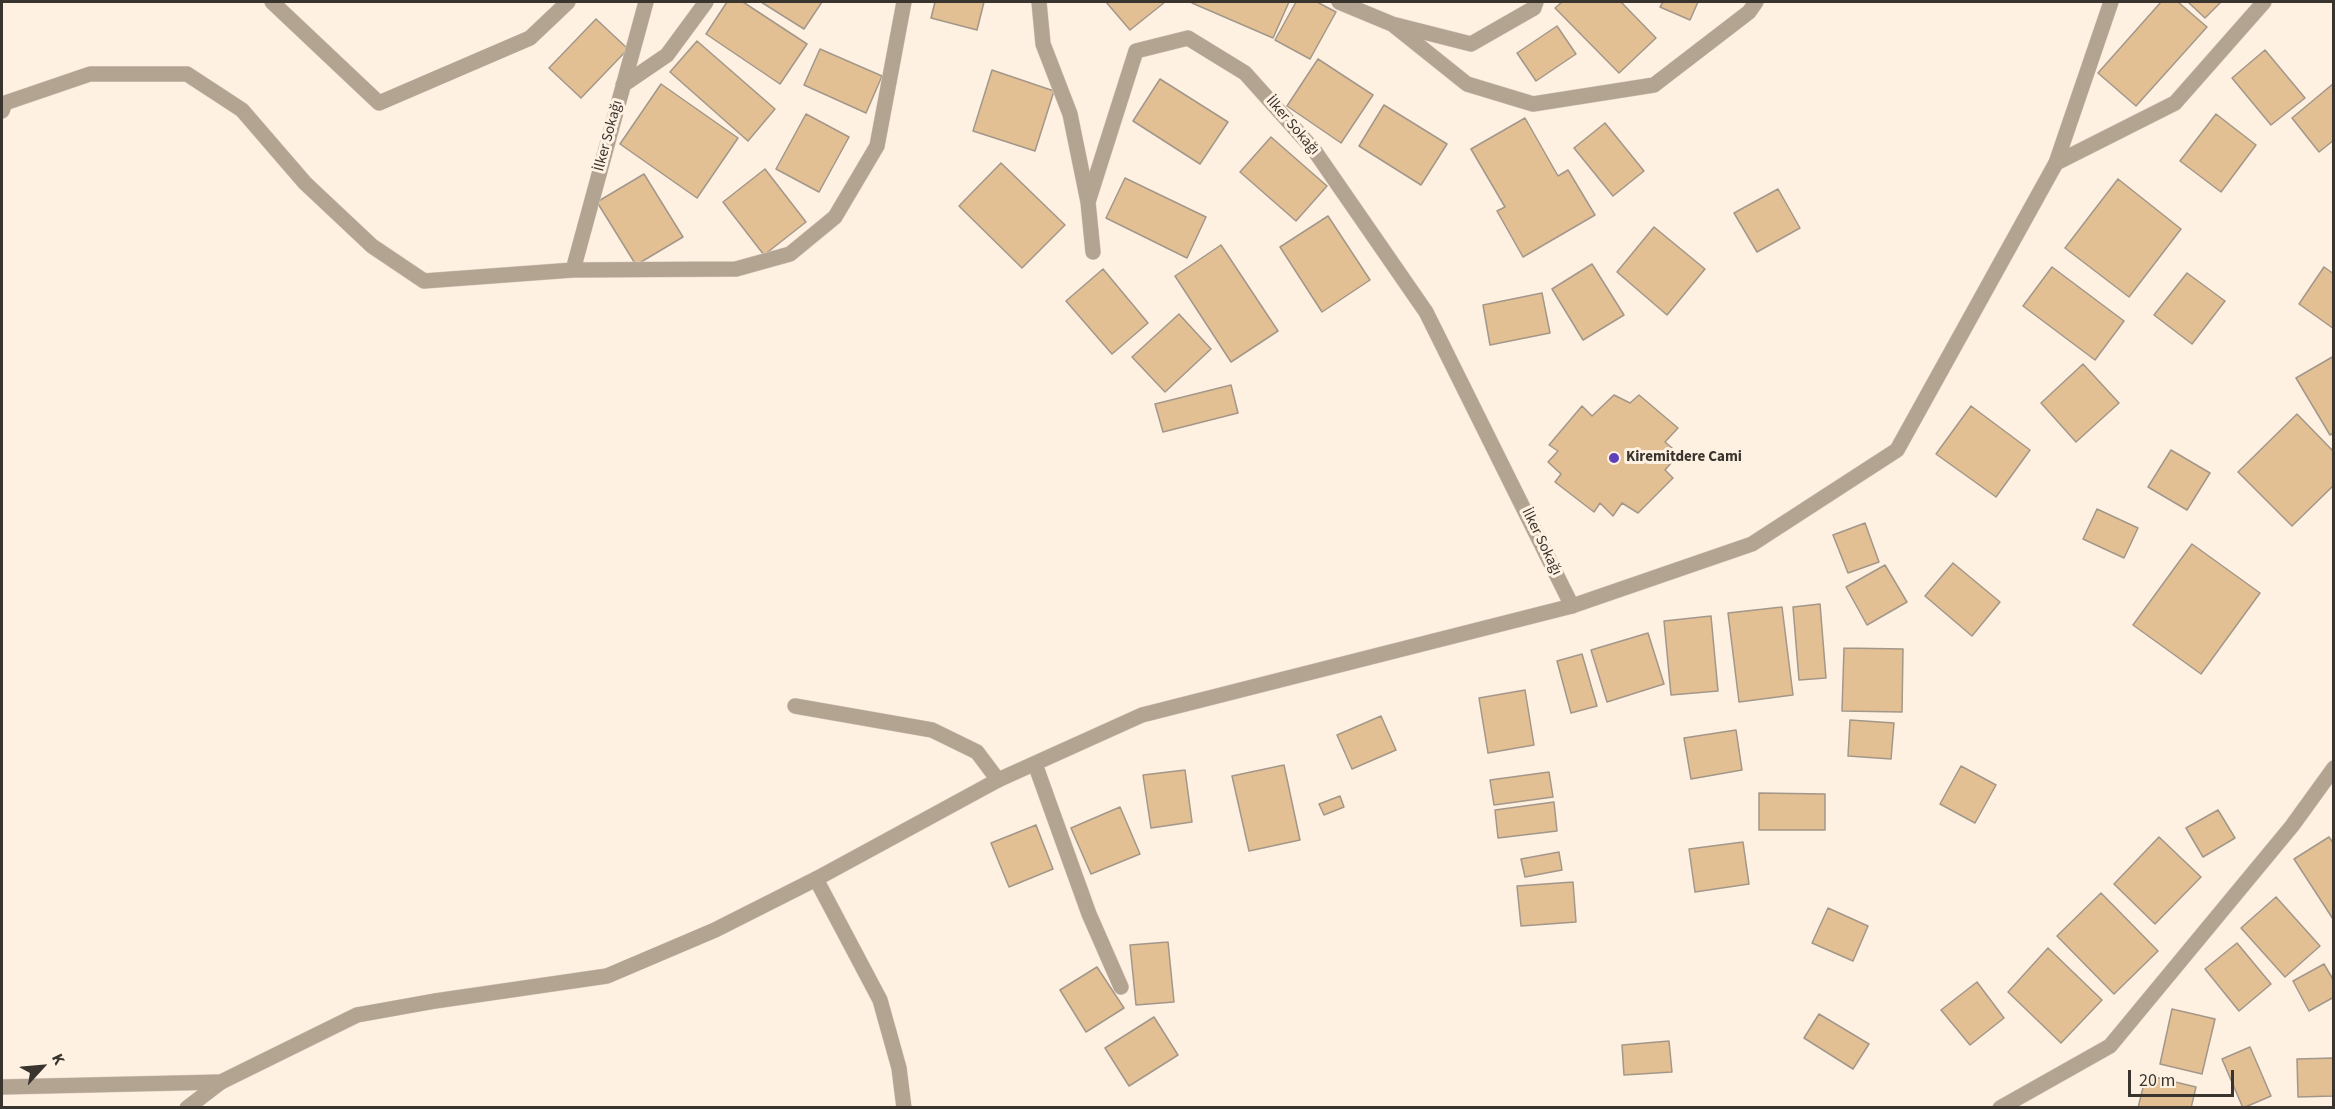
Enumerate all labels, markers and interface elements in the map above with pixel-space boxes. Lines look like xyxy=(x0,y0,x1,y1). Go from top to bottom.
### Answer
street label: İlker Sokağı xyxy=(1261,93,1323,159)
street label: İlker Sokağı xyxy=(591,99,627,173)
place label: Kiremitdere Cami xyxy=(1626,449,1742,467)
marker: Kiremitdere Cami xyxy=(1607,451,1621,465)
street label: İlker Sokağı xyxy=(1517,505,1565,579)
north arrow xyxy=(12,1037,72,1097)
text: K xyxy=(46,1050,70,1068)
scale bar xyxy=(2131,1058,2238,1096)
text: 20 m xyxy=(2139,1068,2175,1093)

